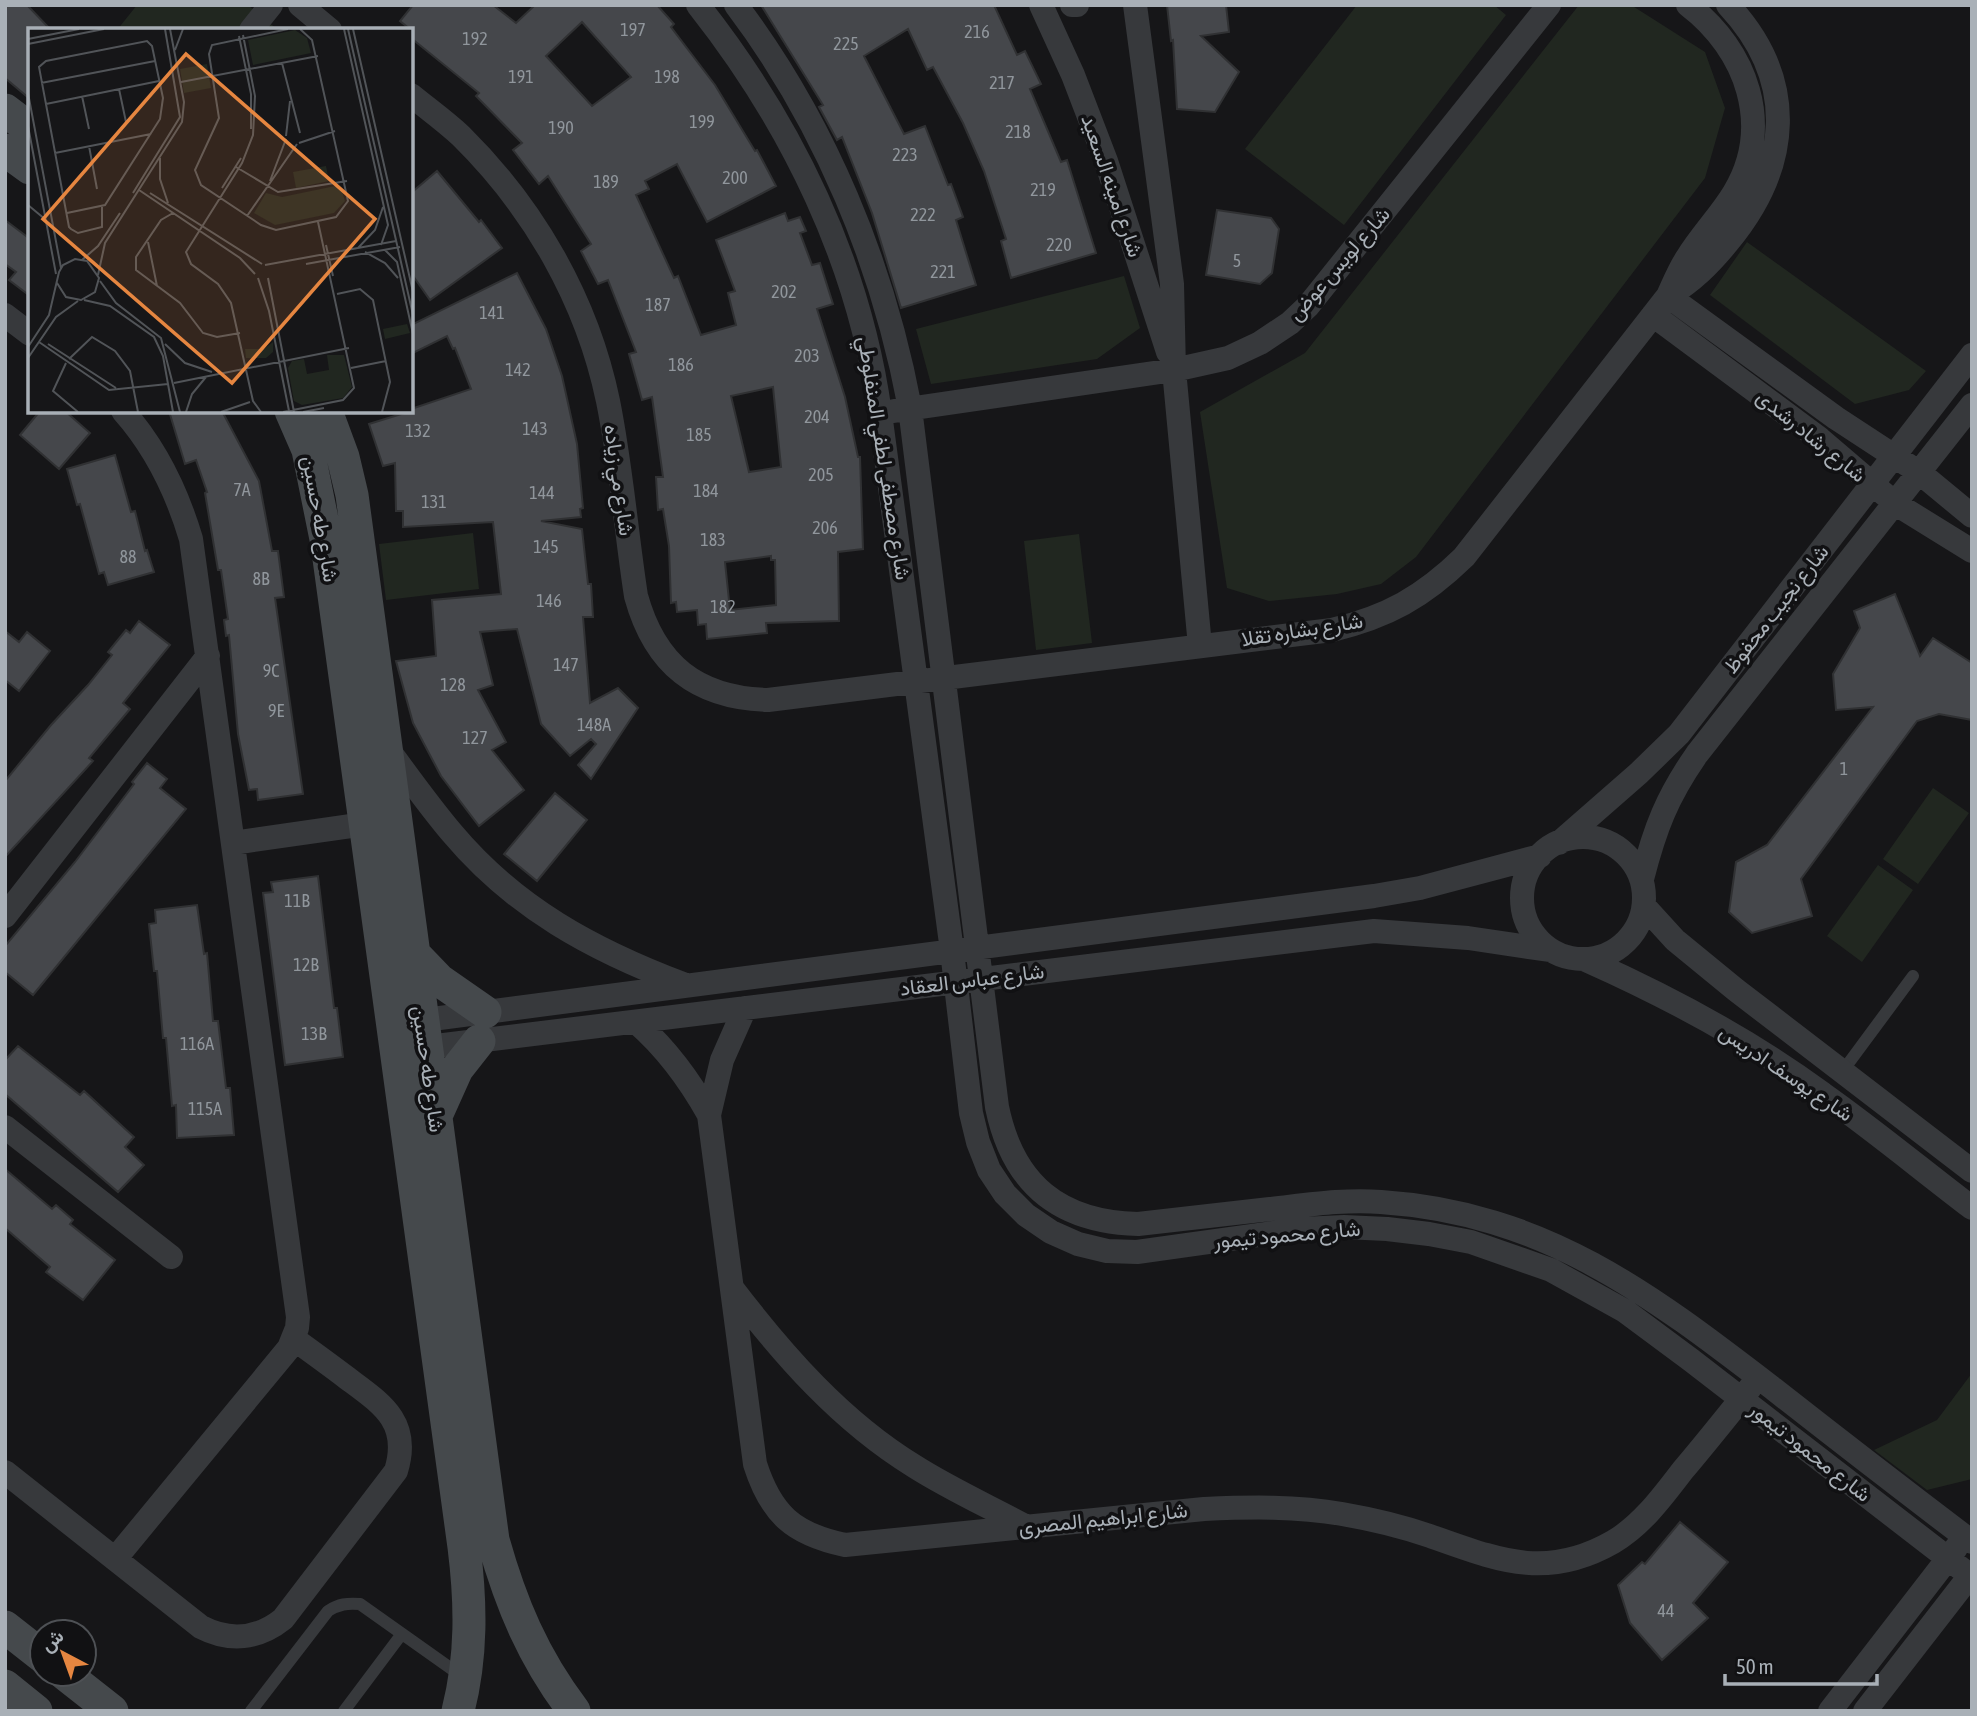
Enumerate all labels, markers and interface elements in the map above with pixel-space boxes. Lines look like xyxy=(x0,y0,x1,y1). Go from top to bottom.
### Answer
house number: 197 xyxy=(620,19,646,40)
house number: 216 xyxy=(964,21,990,42)
inset map xyxy=(28,28,413,413)
house number: 192 xyxy=(462,28,488,49)
house number: 225 xyxy=(833,33,859,54)
house number: 191 xyxy=(508,66,534,87)
house number: 198 xyxy=(654,66,680,87)
house number: 217 xyxy=(989,72,1015,93)
house number: 199 xyxy=(689,111,715,132)
street label: شارع امينه السعيد xyxy=(1074,111,1149,261)
house number: 190 xyxy=(548,117,574,138)
house number: 218 xyxy=(1005,121,1031,142)
house number: 223 xyxy=(892,144,918,165)
house number: 200 xyxy=(722,167,748,188)
house number: 189 xyxy=(593,171,619,192)
house number: 219 xyxy=(1030,179,1056,200)
street label: شارع لويس عوض xyxy=(1282,202,1396,327)
house number: 222 xyxy=(910,204,936,225)
house number: 220 xyxy=(1046,234,1072,255)
house number: 5 xyxy=(1233,250,1241,271)
house number: 221 xyxy=(930,261,956,282)
house number: 202 xyxy=(771,281,797,302)
house number: 187 xyxy=(645,294,671,315)
house number: 141 xyxy=(479,302,505,323)
street label: شارع مصطفى لطفي المنفلوطي xyxy=(848,334,916,582)
house number: 203 xyxy=(794,345,820,366)
house number: 186 xyxy=(668,354,694,375)
house number: 142 xyxy=(505,359,531,380)
street label: شارع رشاد رشدى xyxy=(1750,384,1871,489)
house number: 204 xyxy=(804,406,830,427)
house number: 143 xyxy=(522,418,548,439)
house number: 132 xyxy=(405,420,431,441)
street label: شارع مي زياده xyxy=(594,423,640,538)
house number: 185 xyxy=(686,424,712,445)
street label: شارع طه حسين xyxy=(295,454,344,584)
house number: 205 xyxy=(808,464,834,485)
house number: 7A xyxy=(233,479,251,500)
house number: 184 xyxy=(693,480,719,501)
house number: 144 xyxy=(529,482,555,503)
house number: 131 xyxy=(421,491,447,512)
house number: 206 xyxy=(812,517,838,538)
house number: 183 xyxy=(700,529,726,550)
house number: 145 xyxy=(533,536,559,557)
street label: شارع نجيب محفوظ xyxy=(1718,539,1835,679)
house number: 88 xyxy=(120,546,136,567)
house number: 8B xyxy=(253,568,270,589)
house number: 146 xyxy=(536,590,562,611)
house number: 182 xyxy=(710,596,736,617)
street label: شارع بشاره تقلا xyxy=(1239,608,1365,653)
house number: 147 xyxy=(553,654,579,675)
house number: 9C xyxy=(263,660,279,681)
house number: 128 xyxy=(440,674,466,695)
house number: 9E xyxy=(268,700,284,721)
house number: 148A xyxy=(577,714,611,735)
house number: 127 xyxy=(462,727,488,748)
house number: 1 xyxy=(1840,758,1848,779)
house number: 11B xyxy=(284,890,310,911)
house number: 12B xyxy=(293,954,319,975)
street label: شارع عباس العقاد xyxy=(898,958,1046,1003)
street label: شارع طه حسين xyxy=(405,1004,450,1134)
street label: شارع يوسف ادريس xyxy=(1714,1019,1858,1128)
house number: 13B xyxy=(301,1023,327,1044)
house number: 116A xyxy=(180,1033,214,1054)
house number: 115A xyxy=(188,1098,222,1119)
street label: شارع محمود تيمور xyxy=(1211,1216,1362,1255)
street label: شارع محمود تيمور xyxy=(1742,1396,1876,1508)
street label: شارع ابراهيم المصرى xyxy=(1017,1497,1189,1542)
house number: 44 xyxy=(1658,1600,1674,1621)
north arrow xyxy=(28,1618,98,1688)
text: ش xyxy=(36,1624,68,1657)
scale bar xyxy=(1725,1642,1877,1686)
text: 50 m xyxy=(1736,1654,1774,1678)

